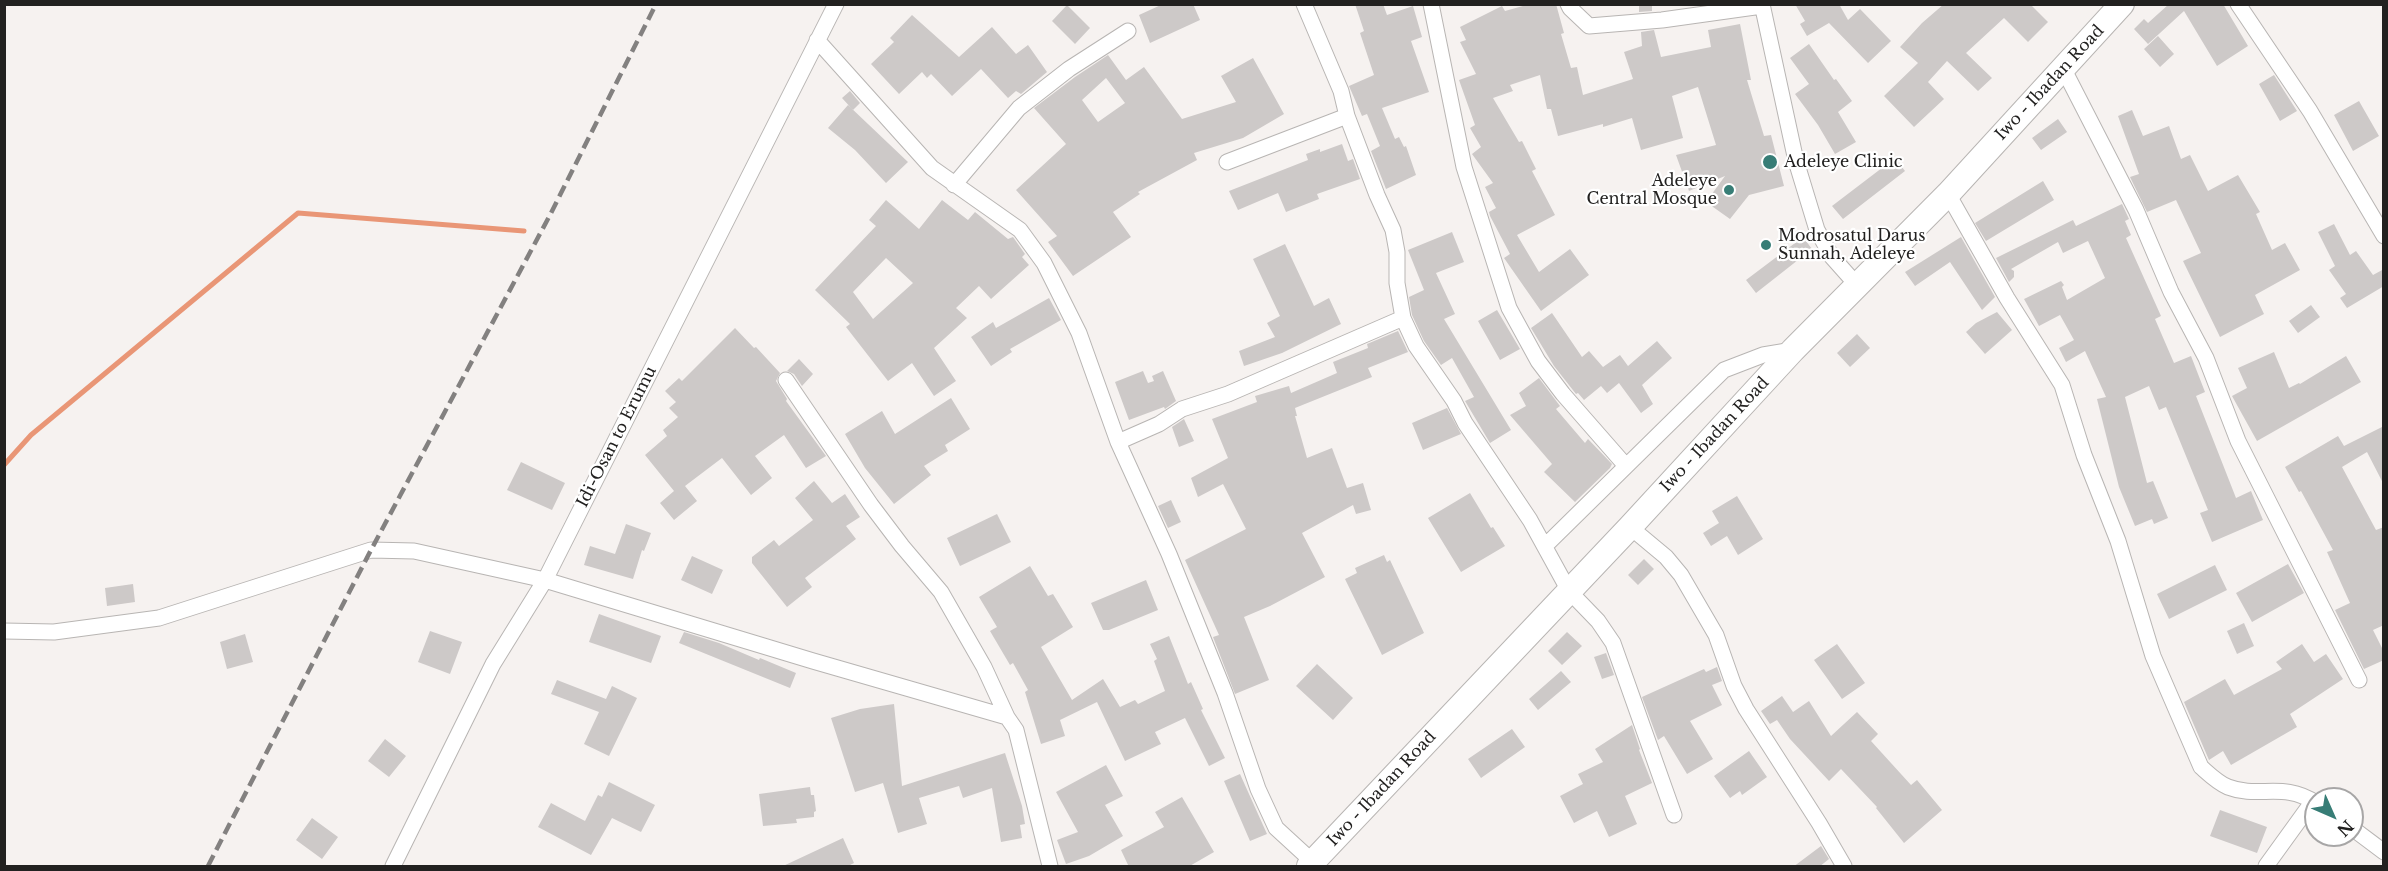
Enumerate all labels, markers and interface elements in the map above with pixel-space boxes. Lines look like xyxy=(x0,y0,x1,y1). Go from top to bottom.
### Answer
street label: Iwo - Ibadan Road xyxy=(1992,21,2108,145)
place label: Adeleye Clinic xyxy=(1784,152,1902,172)
marker: Adeleye Clinic xyxy=(1761,153,1779,171)
place label: Adeleye Central Mosque xyxy=(1587,171,1717,209)
marker: Adeleye Central Mosque xyxy=(1722,183,1736,197)
place label: Modrosatul Darus Sunnah, Adeleye xyxy=(1778,226,1925,264)
marker: Modrosatul Darus Sunnah, Adeleye xyxy=(1759,238,1773,252)
street label: Idi-Osan to Erumu xyxy=(573,363,661,511)
street label: Iwo - Ibadan Road xyxy=(1657,373,1773,497)
street label: Iwo - Ibadan Road xyxy=(1324,727,1440,851)
north arrow xyxy=(2304,787,2364,847)
text: N xyxy=(2333,816,2358,841)

